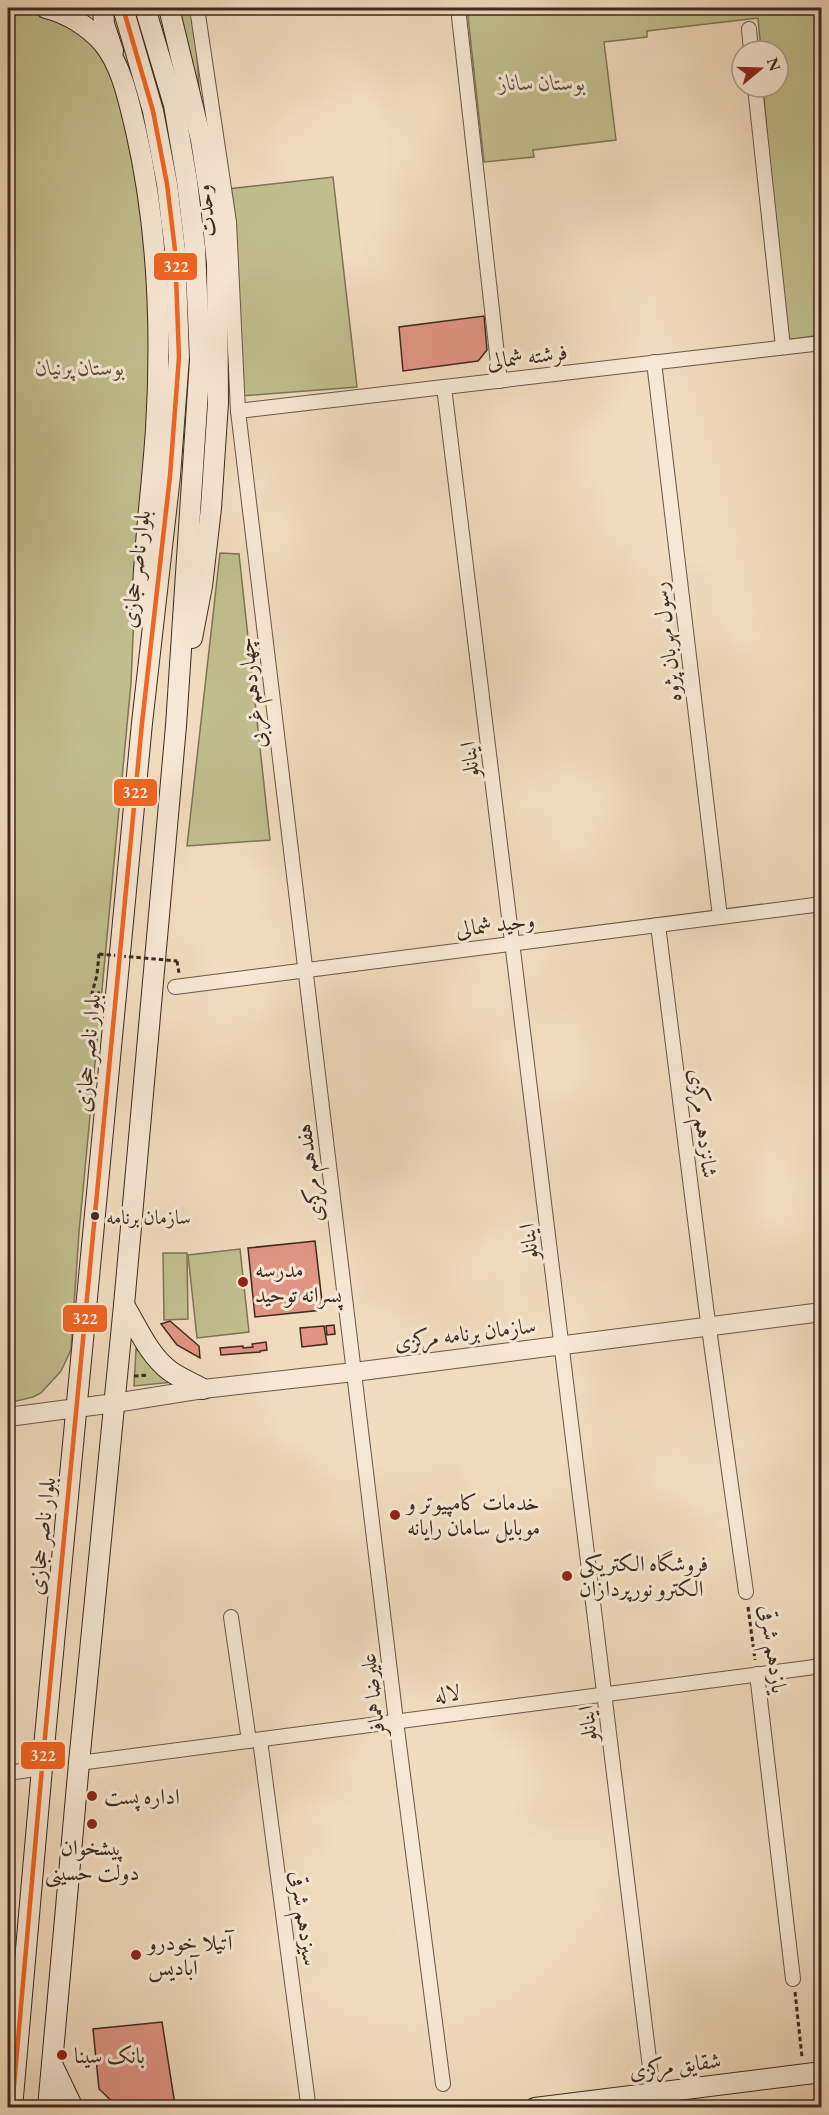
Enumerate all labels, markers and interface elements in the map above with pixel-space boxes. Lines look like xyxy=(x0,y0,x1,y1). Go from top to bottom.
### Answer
north arrow xyxy=(730,39,790,99)
text: N xyxy=(762,55,786,74)
park label: بوستان ساناز xyxy=(496,68,586,97)
street label: وحدت xyxy=(188,183,223,239)
line badge: 322 xyxy=(153,252,198,281)
text: 322 xyxy=(163,256,189,277)
street label: فرشته شمالی xyxy=(485,337,569,376)
park label: بوستان پرنیان xyxy=(35,353,125,382)
street label: بلوار ناصر حجازی xyxy=(114,509,157,630)
street label: رسول مهربان پژوه xyxy=(645,580,688,704)
street label: چهاردهم غربی xyxy=(230,635,279,750)
street label: اینانلو xyxy=(453,740,486,782)
line badge: 322 xyxy=(113,778,158,807)
text: 322 xyxy=(122,782,148,803)
street label: وحید شمالی xyxy=(454,905,536,944)
street label: بلوار ناصر حجازی xyxy=(68,993,107,1113)
street label: شانزدهم مرکزی xyxy=(676,1067,725,1180)
street label: هفدهم مرکزی xyxy=(289,1121,336,1224)
place label: سازمان برنامه xyxy=(106,1204,191,1230)
marker: سازمان برنامه xyxy=(89,1210,101,1222)
street label: اینانلو xyxy=(512,1222,545,1264)
place label: مدرسه پسرانه توحید xyxy=(255,1255,343,1311)
marker: مدرسه پسرانه توحید xyxy=(236,1275,250,1289)
line badge: 322 xyxy=(62,1304,108,1333)
text: 322 xyxy=(72,1308,98,1329)
street label: سازمان برنامه مرکزی xyxy=(393,1310,538,1358)
street label: بلوار ناصر حجازی xyxy=(21,1476,62,1596)
place label: خدمات کامپیوتر و موبایل سامان رایانه xyxy=(405,1488,540,1543)
marker: خدمات کامپیوتر و موبایل سامان رایانه xyxy=(388,1508,402,1522)
place label: فروشگاه الکتریکی الکترو نورپردازان xyxy=(579,1549,708,1603)
marker: فروشگاه الکتریکی الکترو نورپردازان xyxy=(560,1569,574,1583)
street label: یازدهم شرقی xyxy=(747,1603,794,1698)
street label: علیرضا همافر xyxy=(353,1652,392,1740)
street label: لاله xyxy=(432,1677,462,1710)
street label: اینانلو xyxy=(571,1704,604,1746)
line badge: 322 xyxy=(20,1741,66,1770)
text: 322 xyxy=(30,1745,56,1766)
place label: اداره پست xyxy=(104,1782,180,1812)
marker: اداره پست xyxy=(85,1789,99,1803)
marker: پیشخوان دولت حسینی xyxy=(85,1817,99,1831)
place label: پیشخوان دولت حسینی xyxy=(45,1833,139,1888)
street label: سیزدهم شرقی xyxy=(278,1869,326,1968)
place label: آتیلا خودرو آبادیس xyxy=(146,1928,235,1983)
marker: آتیلا خودرو آبادیس xyxy=(129,1948,143,1962)
place label: بانک سینا xyxy=(74,2041,145,2070)
street label: شقایق مرکزی xyxy=(627,2045,723,2087)
marker: بانک سینا xyxy=(55,2048,69,2062)

